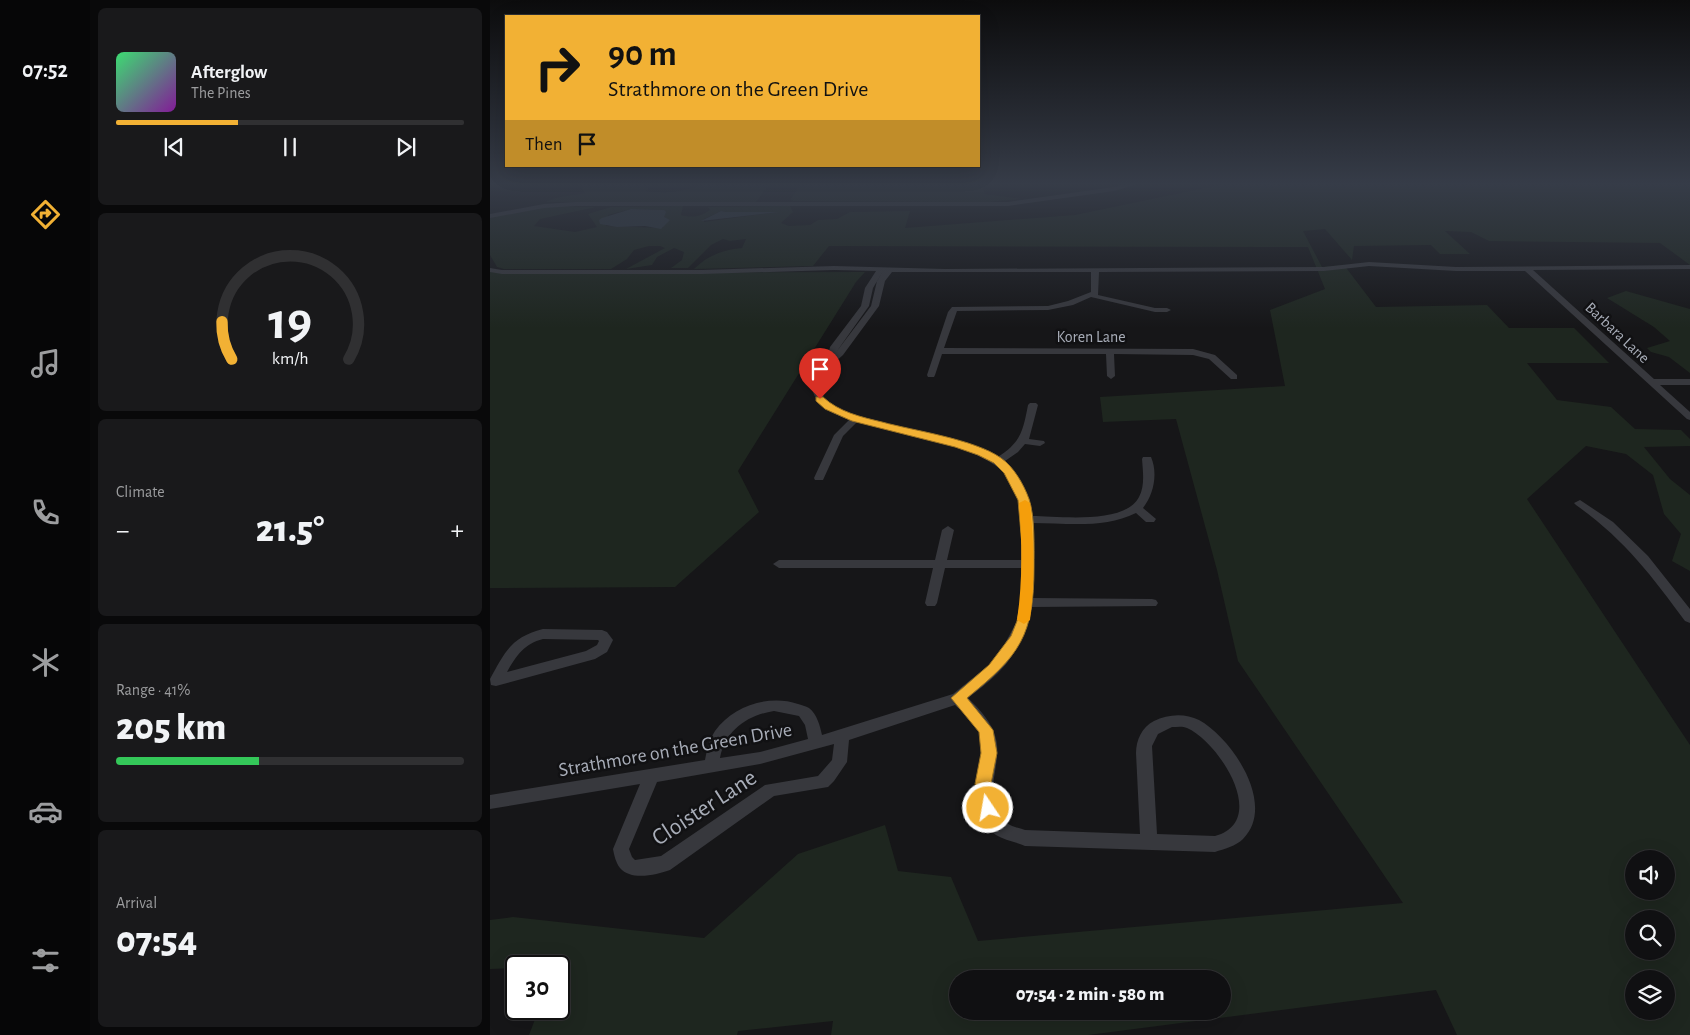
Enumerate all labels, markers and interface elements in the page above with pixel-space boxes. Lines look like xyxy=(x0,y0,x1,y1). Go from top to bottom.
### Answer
icon: right xyxy=(525,35,590,100)
text: 90 m xyxy=(608,37,677,72)
text: 07:52 xyxy=(22,59,68,81)
text: Afterglow xyxy=(191,63,267,82)
text: Strathmore on the Green Drive xyxy=(608,78,868,100)
text: The Pines xyxy=(191,85,251,101)
icon: arrive xyxy=(573,130,601,158)
icon: previous xyxy=(160,133,188,161)
icon: pause xyxy=(276,133,304,161)
icon: next xyxy=(392,133,420,161)
text: Then xyxy=(525,135,563,154)
icon: directions xyxy=(28,197,63,232)
text: 19 xyxy=(268,296,312,348)
street label: Barbara Lane xyxy=(1582,299,1652,366)
street label: Koren Lane xyxy=(1056,329,1126,345)
icon: music xyxy=(28,346,63,381)
pin xyxy=(799,348,841,399)
text: km/h xyxy=(272,350,308,368)
icon: arrive xyxy=(806,355,834,383)
text: Climate xyxy=(116,484,165,500)
icon: phone xyxy=(28,495,63,530)
text: 21.5° xyxy=(256,511,324,549)
text: − xyxy=(116,517,129,545)
text: + xyxy=(451,517,464,545)
icon: climate xyxy=(28,645,63,680)
text: Range · 41% xyxy=(116,682,191,698)
text: 205 km xyxy=(116,709,226,747)
street label: Strathmore on the Green Drive xyxy=(557,720,793,780)
street label: Cloister Lane xyxy=(648,765,761,850)
position arrow xyxy=(961,781,1013,833)
icon: car xyxy=(28,794,63,829)
map controls xyxy=(1625,850,1675,1020)
button: sound xyxy=(1625,850,1675,900)
text: Arrival xyxy=(116,895,157,911)
button: search xyxy=(1625,910,1675,960)
text: 07:54 xyxy=(116,922,197,960)
icon: filters xyxy=(28,943,63,978)
speed limit sign: 30 xyxy=(505,955,570,1020)
button: layers xyxy=(1625,970,1675,1020)
text: 07:54 · 2 min · 580 m xyxy=(1016,985,1164,1004)

